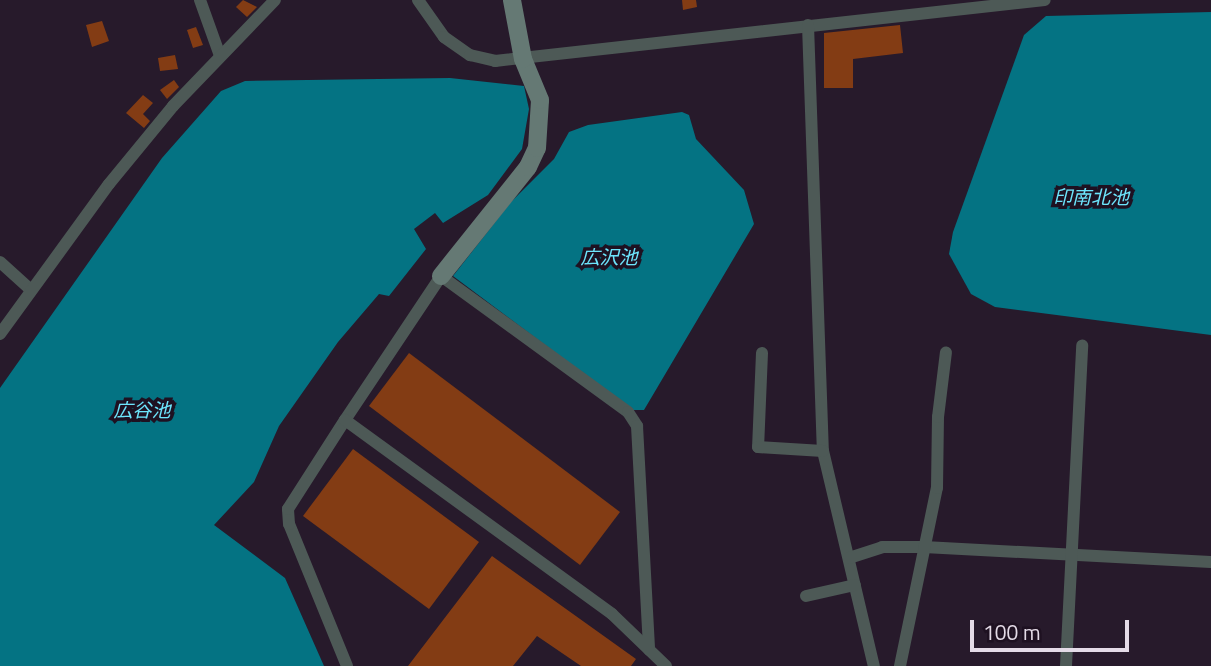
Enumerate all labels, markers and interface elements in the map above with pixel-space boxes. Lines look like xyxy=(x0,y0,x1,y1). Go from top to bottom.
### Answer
water label: 印南北池 xyxy=(1053,186,1129,208)
water label: 広沢池 xyxy=(581,246,637,268)
water label: 広谷池 xyxy=(114,399,170,421)
scale bar xyxy=(973,606,1132,650)
text: 100 m xyxy=(983,616,1040,648)

